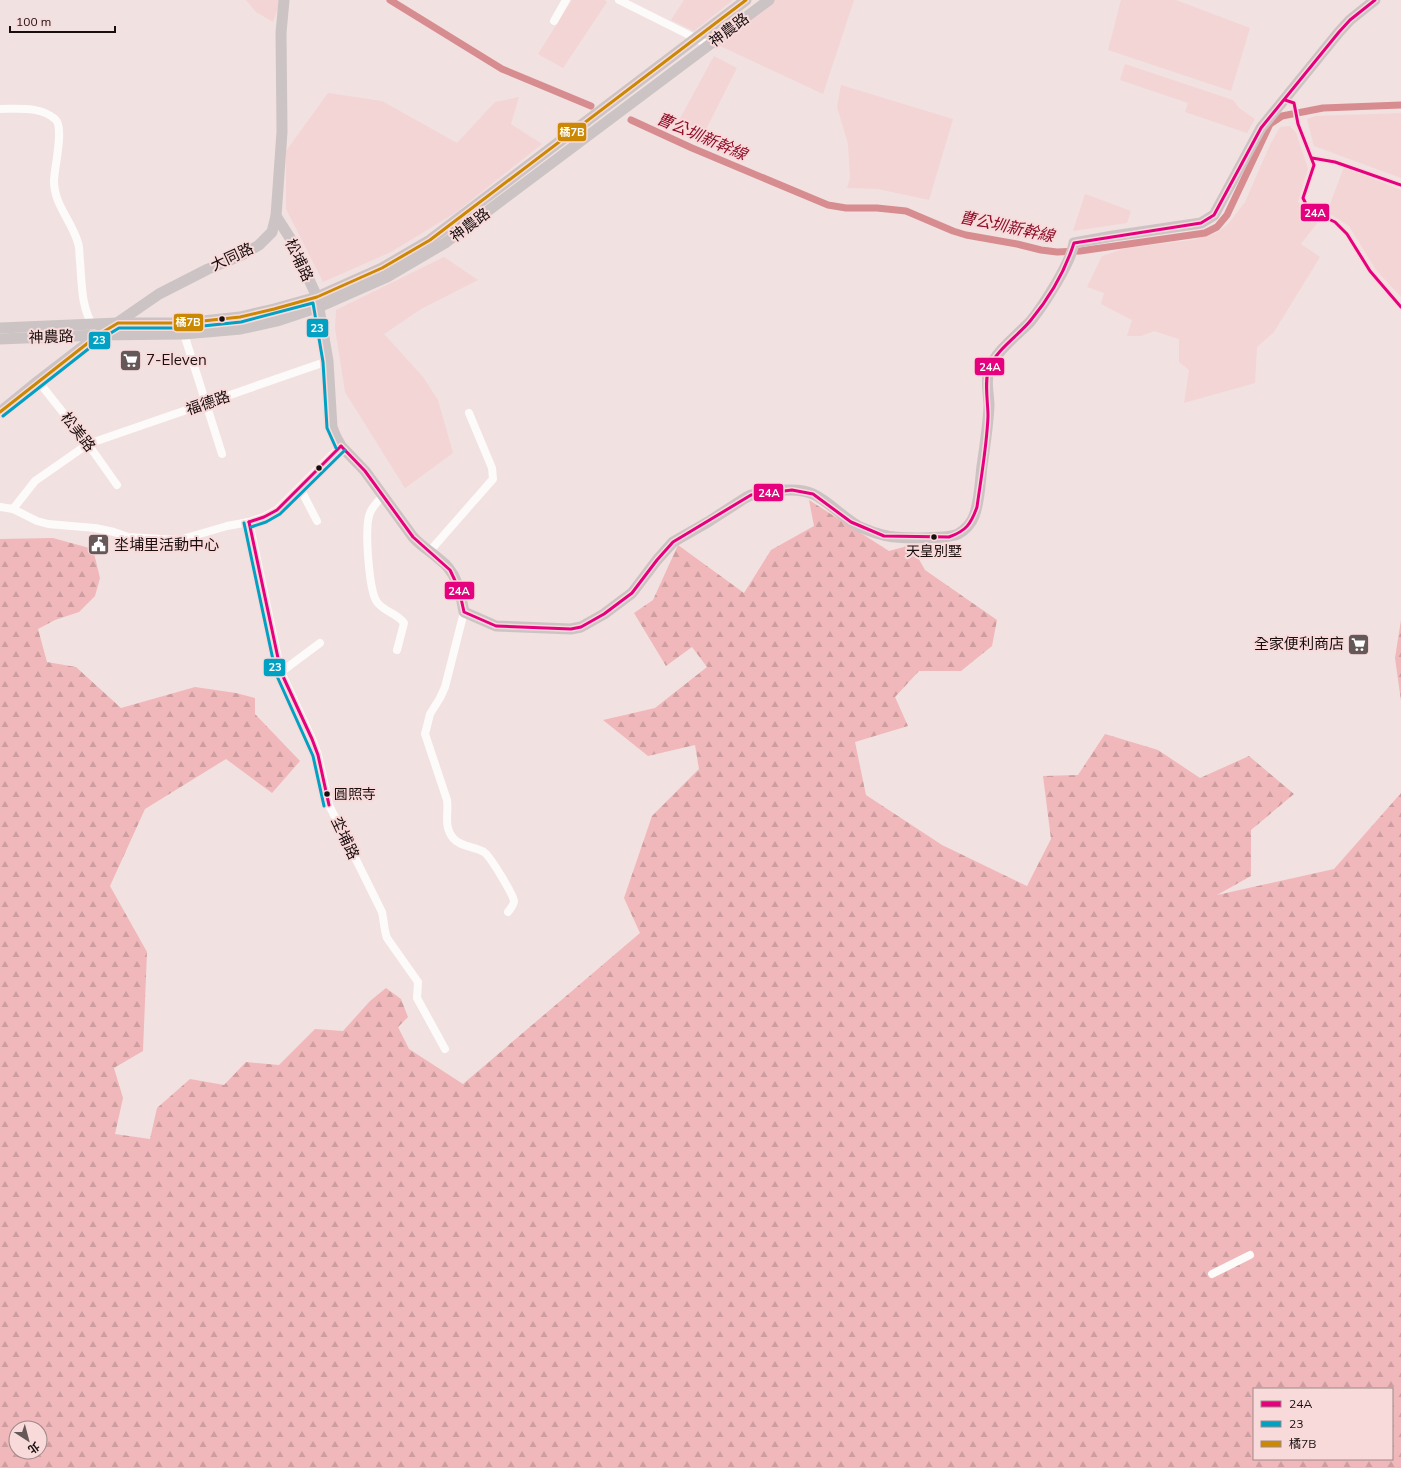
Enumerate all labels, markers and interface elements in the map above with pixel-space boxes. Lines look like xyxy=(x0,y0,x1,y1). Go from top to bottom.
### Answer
scale bar xyxy=(10,8,115,34)
street label: 神農路 xyxy=(705,8,752,51)
text: 100 m xyxy=(16,14,51,29)
water label: 曹公圳新幹線 xyxy=(654,108,752,165)
line badge: 橘7B xyxy=(557,122,587,142)
text: 橘7B xyxy=(559,125,585,139)
street label: 神農路 xyxy=(446,203,493,246)
line badge: 24A xyxy=(1300,203,1330,222)
water label: 曹公圳新幹線 xyxy=(958,206,1058,246)
text: 24A xyxy=(1304,206,1326,220)
street label: 松埔路 xyxy=(281,235,318,284)
street label: 大同路 xyxy=(207,238,256,275)
line badge: 橘7B xyxy=(173,313,204,332)
unlabelled marker xyxy=(217,314,227,324)
text: 橘7B xyxy=(175,315,201,329)
line badge: 23 xyxy=(306,318,329,338)
text: 23 xyxy=(310,321,324,335)
street label: 神農路 xyxy=(28,326,74,347)
line badge: 23 xyxy=(88,331,111,350)
text: 23 xyxy=(92,333,106,347)
supermarket icon: 7-Eleven xyxy=(117,347,143,373)
place label: 7-Eleven xyxy=(146,350,207,369)
line badge: 24A xyxy=(974,357,1005,376)
text: 24A xyxy=(979,360,1001,374)
street label: 福德路 xyxy=(183,386,232,419)
street label: 松美路 xyxy=(57,408,100,455)
unlabelled marker xyxy=(314,463,324,473)
line badge: 24A xyxy=(753,483,784,502)
text: 24A xyxy=(758,486,780,500)
public building icon: 坔埔里活動中心 xyxy=(85,532,111,558)
marker: 天皇別墅 xyxy=(929,532,939,542)
place label: 坔埔里活動中心 xyxy=(114,535,219,554)
place label: 天皇別墅 xyxy=(906,542,962,560)
line badge: 24A xyxy=(444,581,475,600)
text: 24A xyxy=(448,584,470,598)
supermarket icon: 全家便利商店 xyxy=(1346,631,1372,657)
place label: 全家便利商店 xyxy=(1254,634,1344,653)
line badge: 23 xyxy=(263,658,286,677)
text: 23 xyxy=(268,660,282,674)
place label: 圓照寺 xyxy=(334,785,376,803)
marker: 圓照寺 xyxy=(322,789,332,799)
street label: 坔埔路 xyxy=(327,813,364,862)
legend xyxy=(1253,1388,1393,1460)
text: 24A xyxy=(1289,1396,1312,1411)
text: 23 xyxy=(1289,1416,1303,1431)
north arrow xyxy=(8,1420,48,1460)
text: 橘7B xyxy=(1289,1436,1316,1451)
text: 北 xyxy=(25,1439,42,1457)

